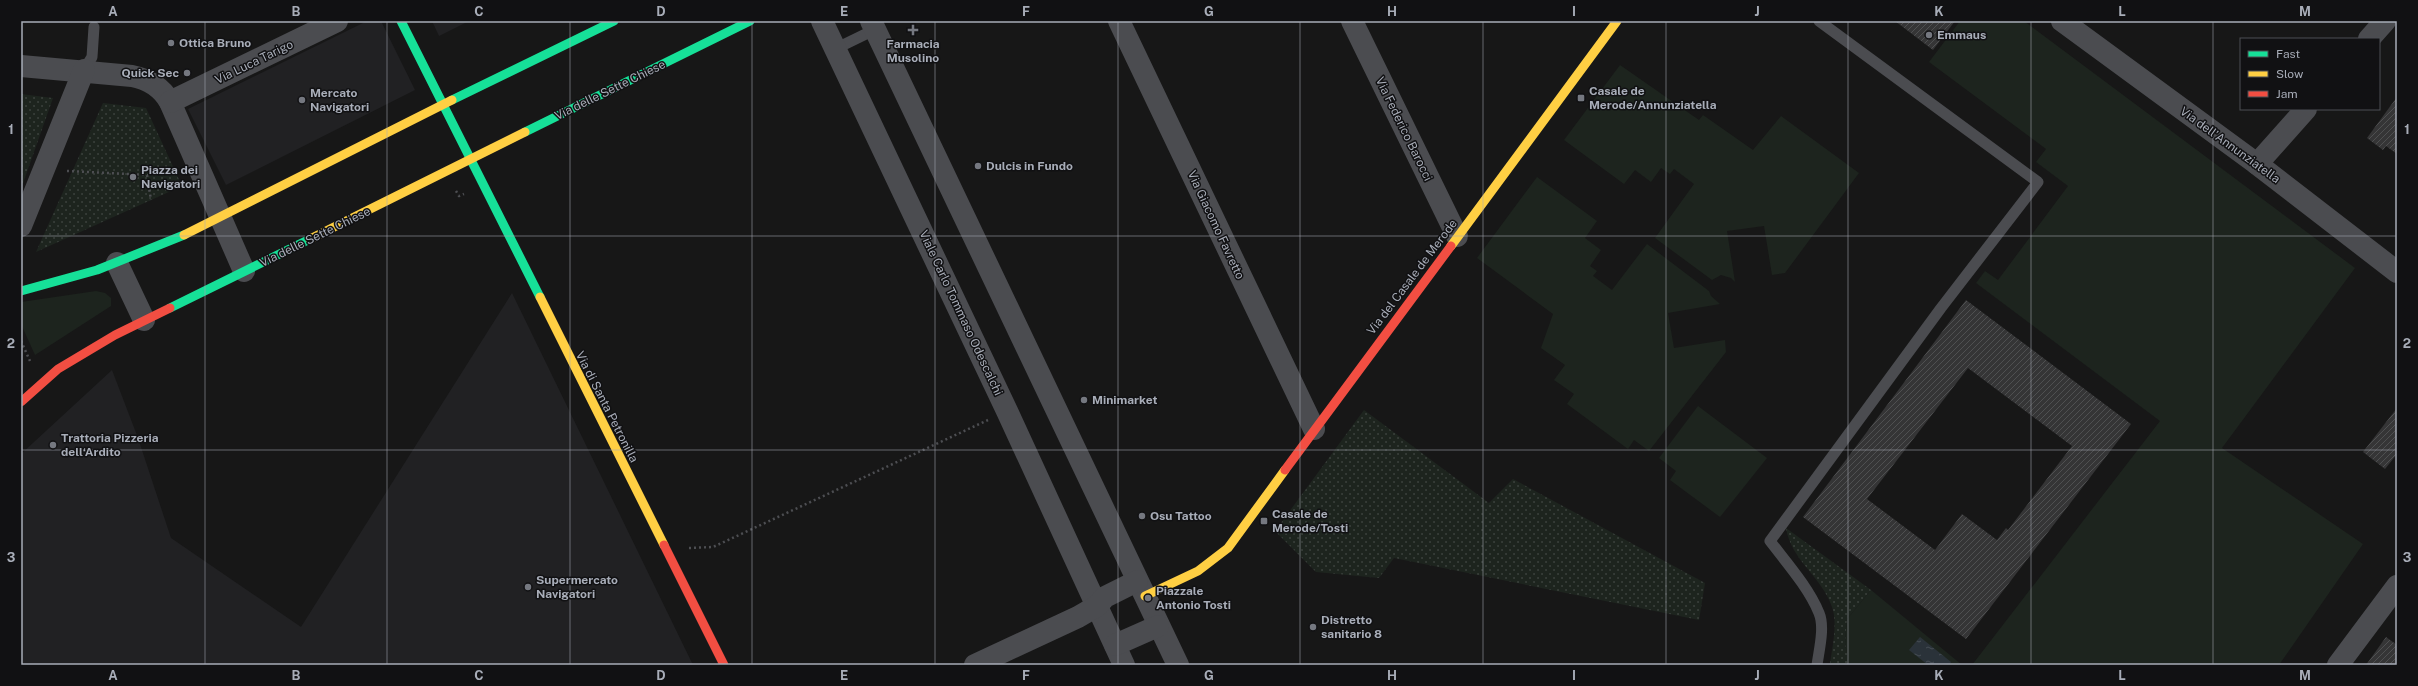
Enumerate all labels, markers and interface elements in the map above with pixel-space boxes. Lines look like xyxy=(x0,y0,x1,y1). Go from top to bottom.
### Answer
text: A xyxy=(108,4,118,19)
text: B xyxy=(292,4,301,19)
text: C xyxy=(474,4,484,19)
text: D xyxy=(656,4,666,19)
text: E xyxy=(840,4,848,19)
text: F xyxy=(1022,4,1030,19)
text: G xyxy=(1204,4,1214,19)
text: H xyxy=(1387,4,1397,19)
text: I xyxy=(1572,4,1576,19)
text: J xyxy=(1754,4,1760,19)
text: K xyxy=(1934,4,1944,19)
text: L xyxy=(2118,4,2126,19)
text: M xyxy=(2299,4,2311,19)
marker: Farmacia Musolino xyxy=(908,25,918,35)
place label: Emmaus xyxy=(1937,28,1986,42)
marker: Emmaus xyxy=(1924,30,1934,40)
place label: Ottica Bruno xyxy=(179,36,251,50)
street label: Via Luca Tarigo xyxy=(213,37,296,87)
place label: Farmacia Musolino xyxy=(886,37,940,65)
marker: Ottica Bruno xyxy=(166,38,176,48)
legend xyxy=(2240,38,2380,110)
text: Fast xyxy=(2276,47,2301,61)
street label: Via delle Sette Chiese xyxy=(552,57,668,123)
place label: Quick Sec xyxy=(121,66,179,80)
text: Slow xyxy=(2276,67,2304,81)
marker: Quick Sec xyxy=(182,68,192,78)
street label: Via Federico Barocci xyxy=(1373,75,1435,183)
place label: Casale de Merode/Annunziatella xyxy=(1589,84,1717,112)
place label: Mercato Navigatori xyxy=(310,86,369,114)
text: Jam xyxy=(2276,87,2298,101)
marker: Casale de Merode/Annunziatella xyxy=(1576,93,1586,103)
marker: Mercato Navigatori xyxy=(297,95,307,105)
street label: Via dell'Annunziatella xyxy=(2177,104,2283,186)
text: 1 xyxy=(8,122,14,137)
text: 1 xyxy=(2404,122,2410,137)
place label: Dulcis in Fundo xyxy=(986,159,1073,173)
marker: Dulcis in Fundo xyxy=(973,161,983,171)
place label: Piazza dei Navigatori xyxy=(141,163,200,191)
street label: Via Giacomo Favretto xyxy=(1185,168,1247,282)
marker: Piazza dei Navigatori xyxy=(128,172,138,182)
street label: Via delle Sette Chiese xyxy=(257,204,373,270)
street label: Via del Casale de Merode xyxy=(1364,216,1460,337)
street label: Viale Carlo Tommaso Odescalchi xyxy=(916,228,1006,398)
text: 2 xyxy=(7,336,15,351)
text: 2 xyxy=(2403,336,2411,351)
street label: Via di Santa Petronilla xyxy=(573,349,641,465)
place label: Minimarket xyxy=(1092,393,1157,407)
marker: Minimarket xyxy=(1079,395,1089,405)
place label: Trattoria Pizzeria dell‘Ardito xyxy=(61,431,159,459)
marker: Trattoria Pizzeria dell‘Ardito xyxy=(48,440,58,450)
place label: Casale de Merode/Tosti xyxy=(1272,507,1348,535)
place label: Osu Tattoo xyxy=(1150,509,1212,523)
marker: Osu Tattoo xyxy=(1137,511,1147,521)
marker: Casale de Merode/Tosti xyxy=(1259,516,1269,526)
text: 3 xyxy=(7,550,16,565)
text: 3 xyxy=(2403,550,2412,565)
place label: Supermercato Navigatori xyxy=(536,573,618,601)
marker: Supermercato Navigatori xyxy=(523,582,533,592)
place label: Piazzale Antonio Tosti xyxy=(1156,584,1231,612)
marker: Piazzale Antonio Tosti xyxy=(1143,593,1153,603)
place label: Distretto sanitario 8 xyxy=(1321,613,1382,641)
marker: Distretto sanitario 8 xyxy=(1308,622,1318,632)
text: A xyxy=(108,668,118,683)
text: B xyxy=(292,668,301,683)
text: C xyxy=(474,668,484,683)
text: D xyxy=(656,668,666,683)
text: E xyxy=(840,668,848,683)
text: F xyxy=(1022,668,1030,683)
text: G xyxy=(1204,668,1214,683)
text: H xyxy=(1387,668,1397,683)
text: I xyxy=(1572,668,1576,683)
text: J xyxy=(1754,668,1760,683)
text: K xyxy=(1934,668,1944,683)
text: L xyxy=(2118,668,2126,683)
text: M xyxy=(2299,668,2311,683)

